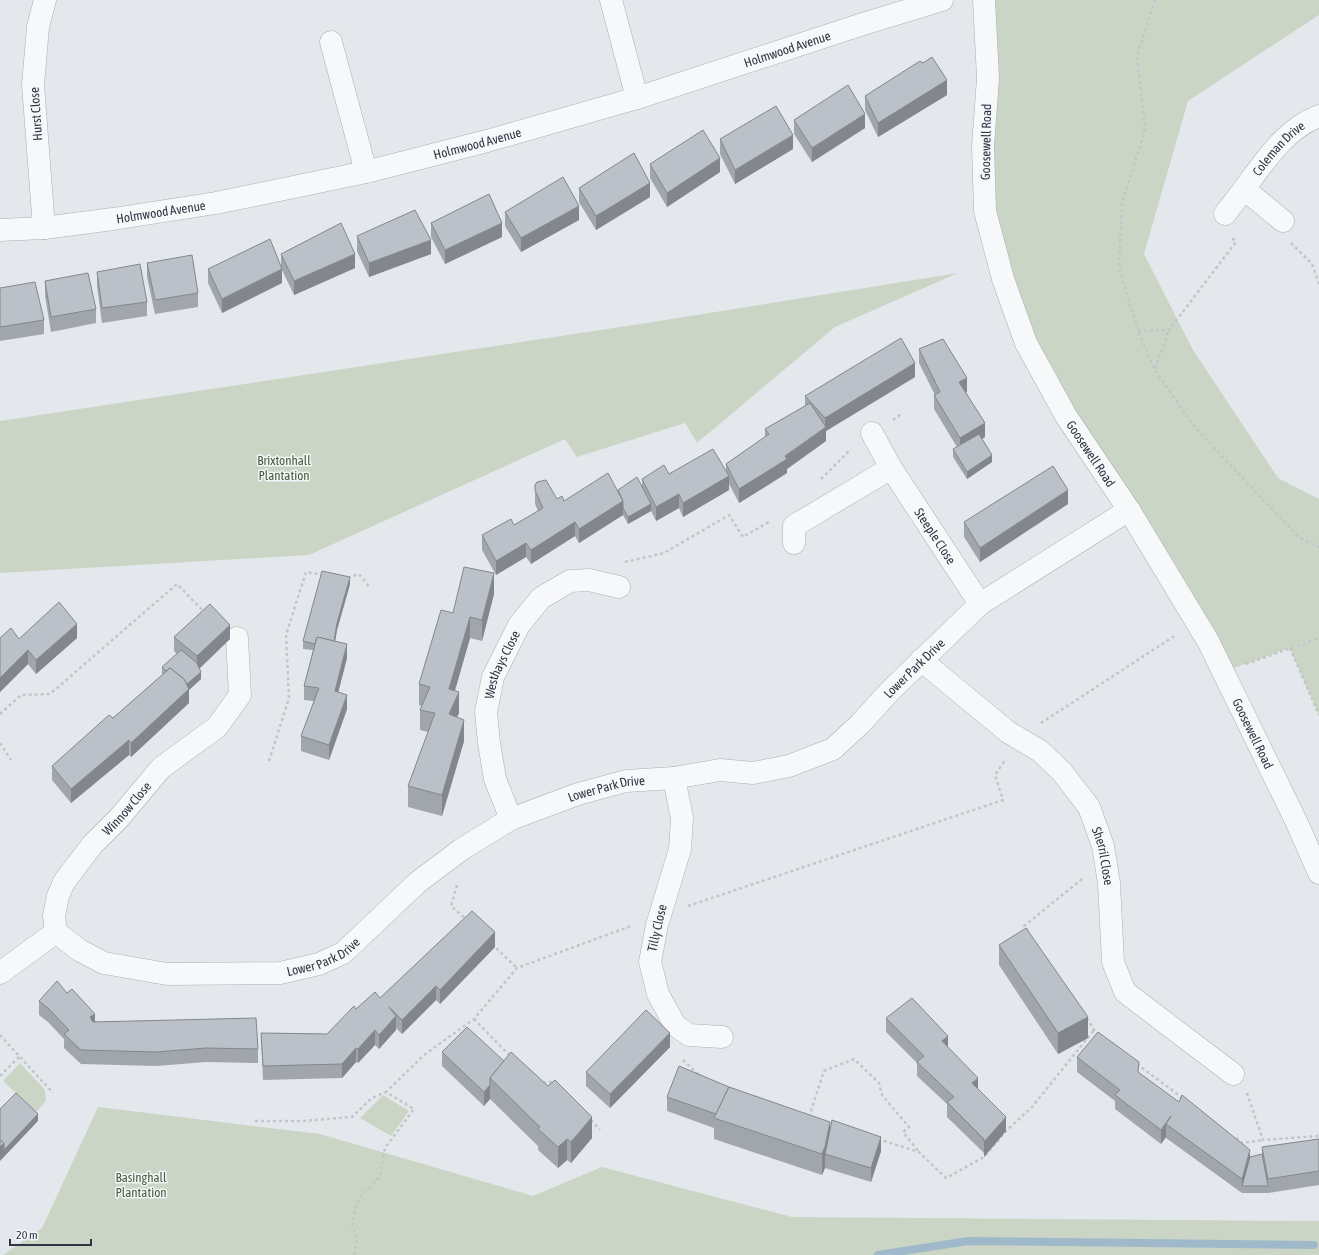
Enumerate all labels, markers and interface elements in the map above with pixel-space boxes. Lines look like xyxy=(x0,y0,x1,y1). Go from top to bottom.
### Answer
street label: Holmwood Avenue xyxy=(742,28,833,70)
street label: Hurst Close xyxy=(27,87,45,141)
street label: Goosewell Road xyxy=(978,104,994,180)
street label: Coleman Drive xyxy=(1249,118,1307,179)
street label: Holmwood Avenue xyxy=(432,124,523,162)
street label: Holmwood Avenue xyxy=(115,197,207,226)
street label: Goosewell Road xyxy=(1064,417,1119,489)
park label: Brixtonhall Plantation xyxy=(257,453,311,483)
street label: Steeple Close xyxy=(912,505,959,567)
street label: Westhays Close xyxy=(481,628,523,700)
street label: Lower Park Drive xyxy=(880,635,947,701)
street label: Goosewell Road xyxy=(1230,696,1277,771)
street label: Lower Park Drive xyxy=(566,772,645,805)
street label: Winnow Close xyxy=(99,778,154,838)
street label: Sherril Close xyxy=(1089,825,1117,886)
street label: Tilly Close xyxy=(644,903,670,953)
street label: Lower Park Drive xyxy=(285,934,363,979)
park label: Basinghall Plantation xyxy=(115,1170,167,1200)
scale bar xyxy=(10,1221,91,1247)
text: 20 m xyxy=(16,1228,38,1242)

